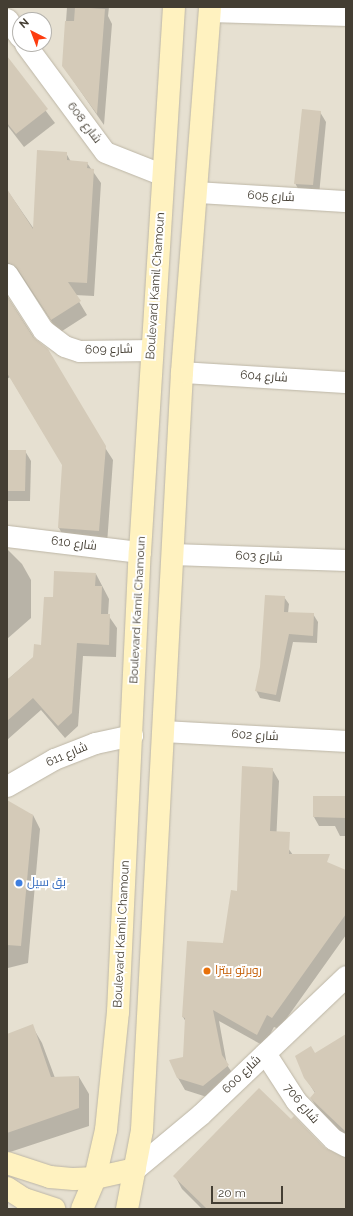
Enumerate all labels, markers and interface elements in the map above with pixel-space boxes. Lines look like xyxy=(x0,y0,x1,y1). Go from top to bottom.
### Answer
north arrow xyxy=(12,12,52,52)
text: N xyxy=(17,16,32,31)
street label: شارع 608 xyxy=(64,99,104,147)
street label: شارع 605 xyxy=(247,189,295,205)
street label: Boulevard Kamil Chamoun xyxy=(144,212,168,360)
street label: شارع 609 xyxy=(85,342,133,358)
street label: شارع 604 xyxy=(240,368,288,386)
street label: شارع 610 xyxy=(50,534,98,554)
street label: Boulevard Kamil Chamoun xyxy=(127,536,149,684)
street label: شارع 603 xyxy=(235,549,283,565)
street label: شارع 602 xyxy=(231,728,279,744)
street label: شارع 611 xyxy=(44,740,90,770)
street label: Boulevard Kamil Chamoun xyxy=(111,860,133,1008)
place label: بق سيل xyxy=(27,876,66,890)
marker: بق سيل xyxy=(14,878,24,888)
place label: روبرتو بيتزا xyxy=(215,964,262,978)
marker: روبرتو بيتزا xyxy=(202,966,212,976)
street label: شارع 600 xyxy=(220,1053,264,1097)
street label: شارع 706 xyxy=(280,1081,322,1127)
scale bar xyxy=(213,1178,285,1204)
text: 20 m xyxy=(218,1186,246,1200)

